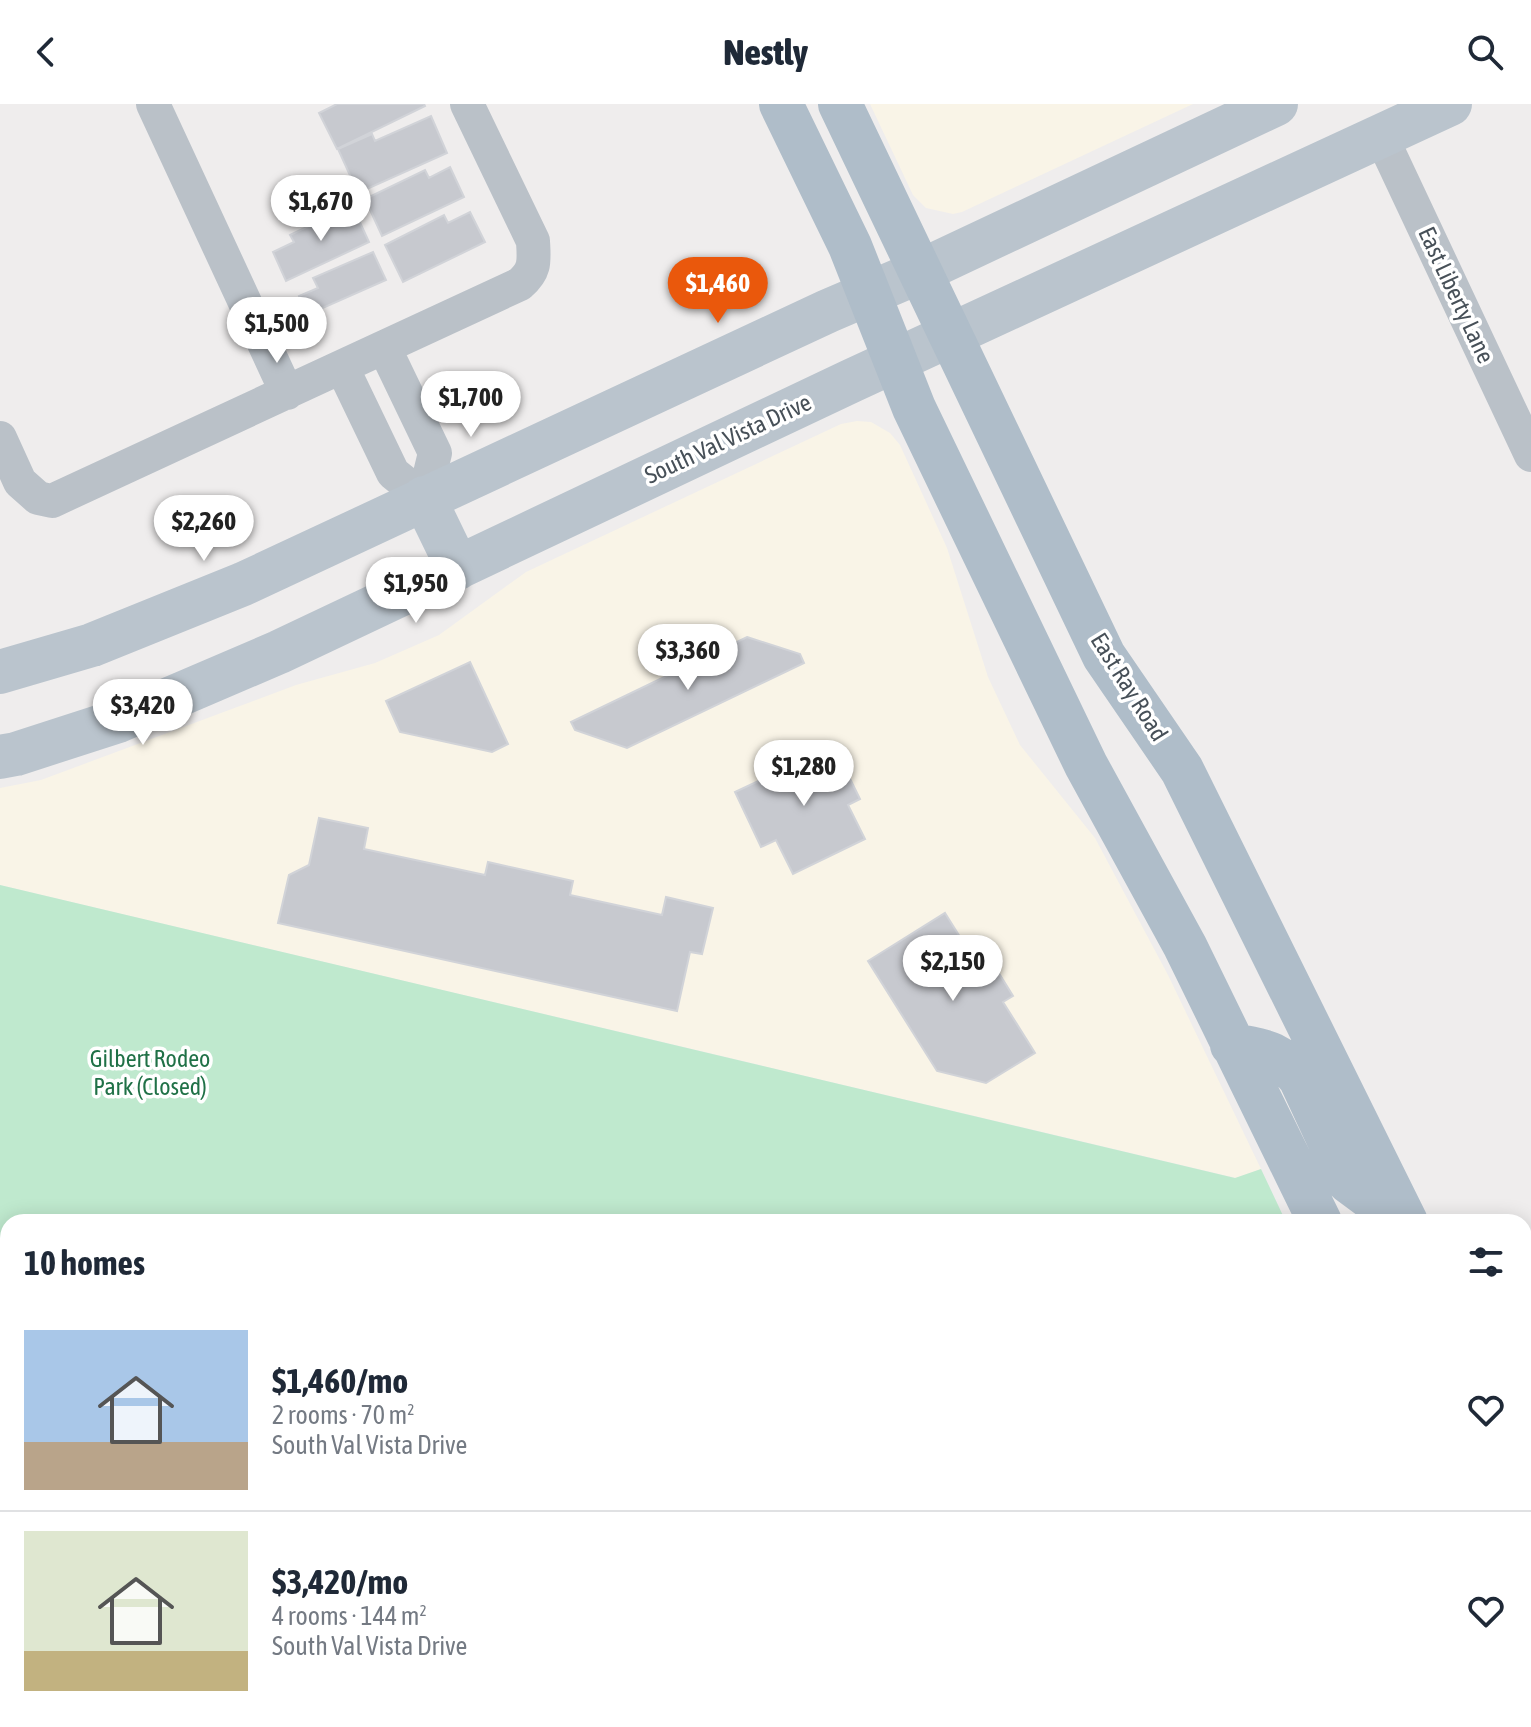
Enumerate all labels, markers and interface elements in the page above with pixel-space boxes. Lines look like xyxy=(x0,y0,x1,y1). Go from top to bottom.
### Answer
icon: back xyxy=(24,30,68,74)
icon: search xyxy=(1463,30,1507,74)
text: Nestly xyxy=(723,31,808,73)
pin: $1,670 xyxy=(256,175,386,243)
text: $1,670 xyxy=(289,186,353,216)
street label: East Liberty Lane xyxy=(1413,222,1500,367)
pin: $1,460 xyxy=(653,257,783,325)
text: $1,460 xyxy=(686,268,750,298)
pin: $1,500 xyxy=(212,297,342,365)
text: $1,500 xyxy=(245,308,309,338)
pin: $1,700 xyxy=(406,371,536,439)
text: $1,700 xyxy=(439,382,503,412)
street label: South Val Vista Drive xyxy=(640,388,815,489)
pin: $2,260 xyxy=(139,495,269,563)
text: $2,260 xyxy=(172,506,236,536)
pin: $1,950 xyxy=(351,557,481,625)
text: $1,950 xyxy=(384,568,448,598)
pin: $3,360 xyxy=(623,624,753,692)
street label: East Ray Road xyxy=(1086,628,1173,746)
text: $3,360 xyxy=(656,635,720,665)
pin: $3,420 xyxy=(78,679,208,747)
text: $3,420 xyxy=(111,690,175,720)
pin: $1,280 xyxy=(739,740,869,808)
text: $1,280 xyxy=(772,751,836,781)
pin: $2,150 xyxy=(888,935,1018,1003)
text: $2,150 xyxy=(921,946,985,976)
park label: Gilbert Rodeo Park (Closed) xyxy=(90,1045,210,1100)
icon: filters xyxy=(1464,1240,1508,1284)
text: 10 homes xyxy=(24,1243,145,1282)
text: $1,460/mo xyxy=(272,1361,408,1400)
icon: home xyxy=(88,1362,184,1458)
icon: heart xyxy=(1464,1388,1508,1432)
text: 2 rooms · 70 m² xyxy=(272,1400,414,1430)
text: South Val Vista Drive xyxy=(272,1430,467,1460)
text: $3,420/mo xyxy=(272,1562,408,1601)
icon: home xyxy=(88,1563,184,1659)
icon: heart xyxy=(1464,1589,1508,1633)
text: 4 rooms · 144 m² xyxy=(272,1601,427,1631)
text: South Val Vista Drive xyxy=(272,1631,467,1661)

